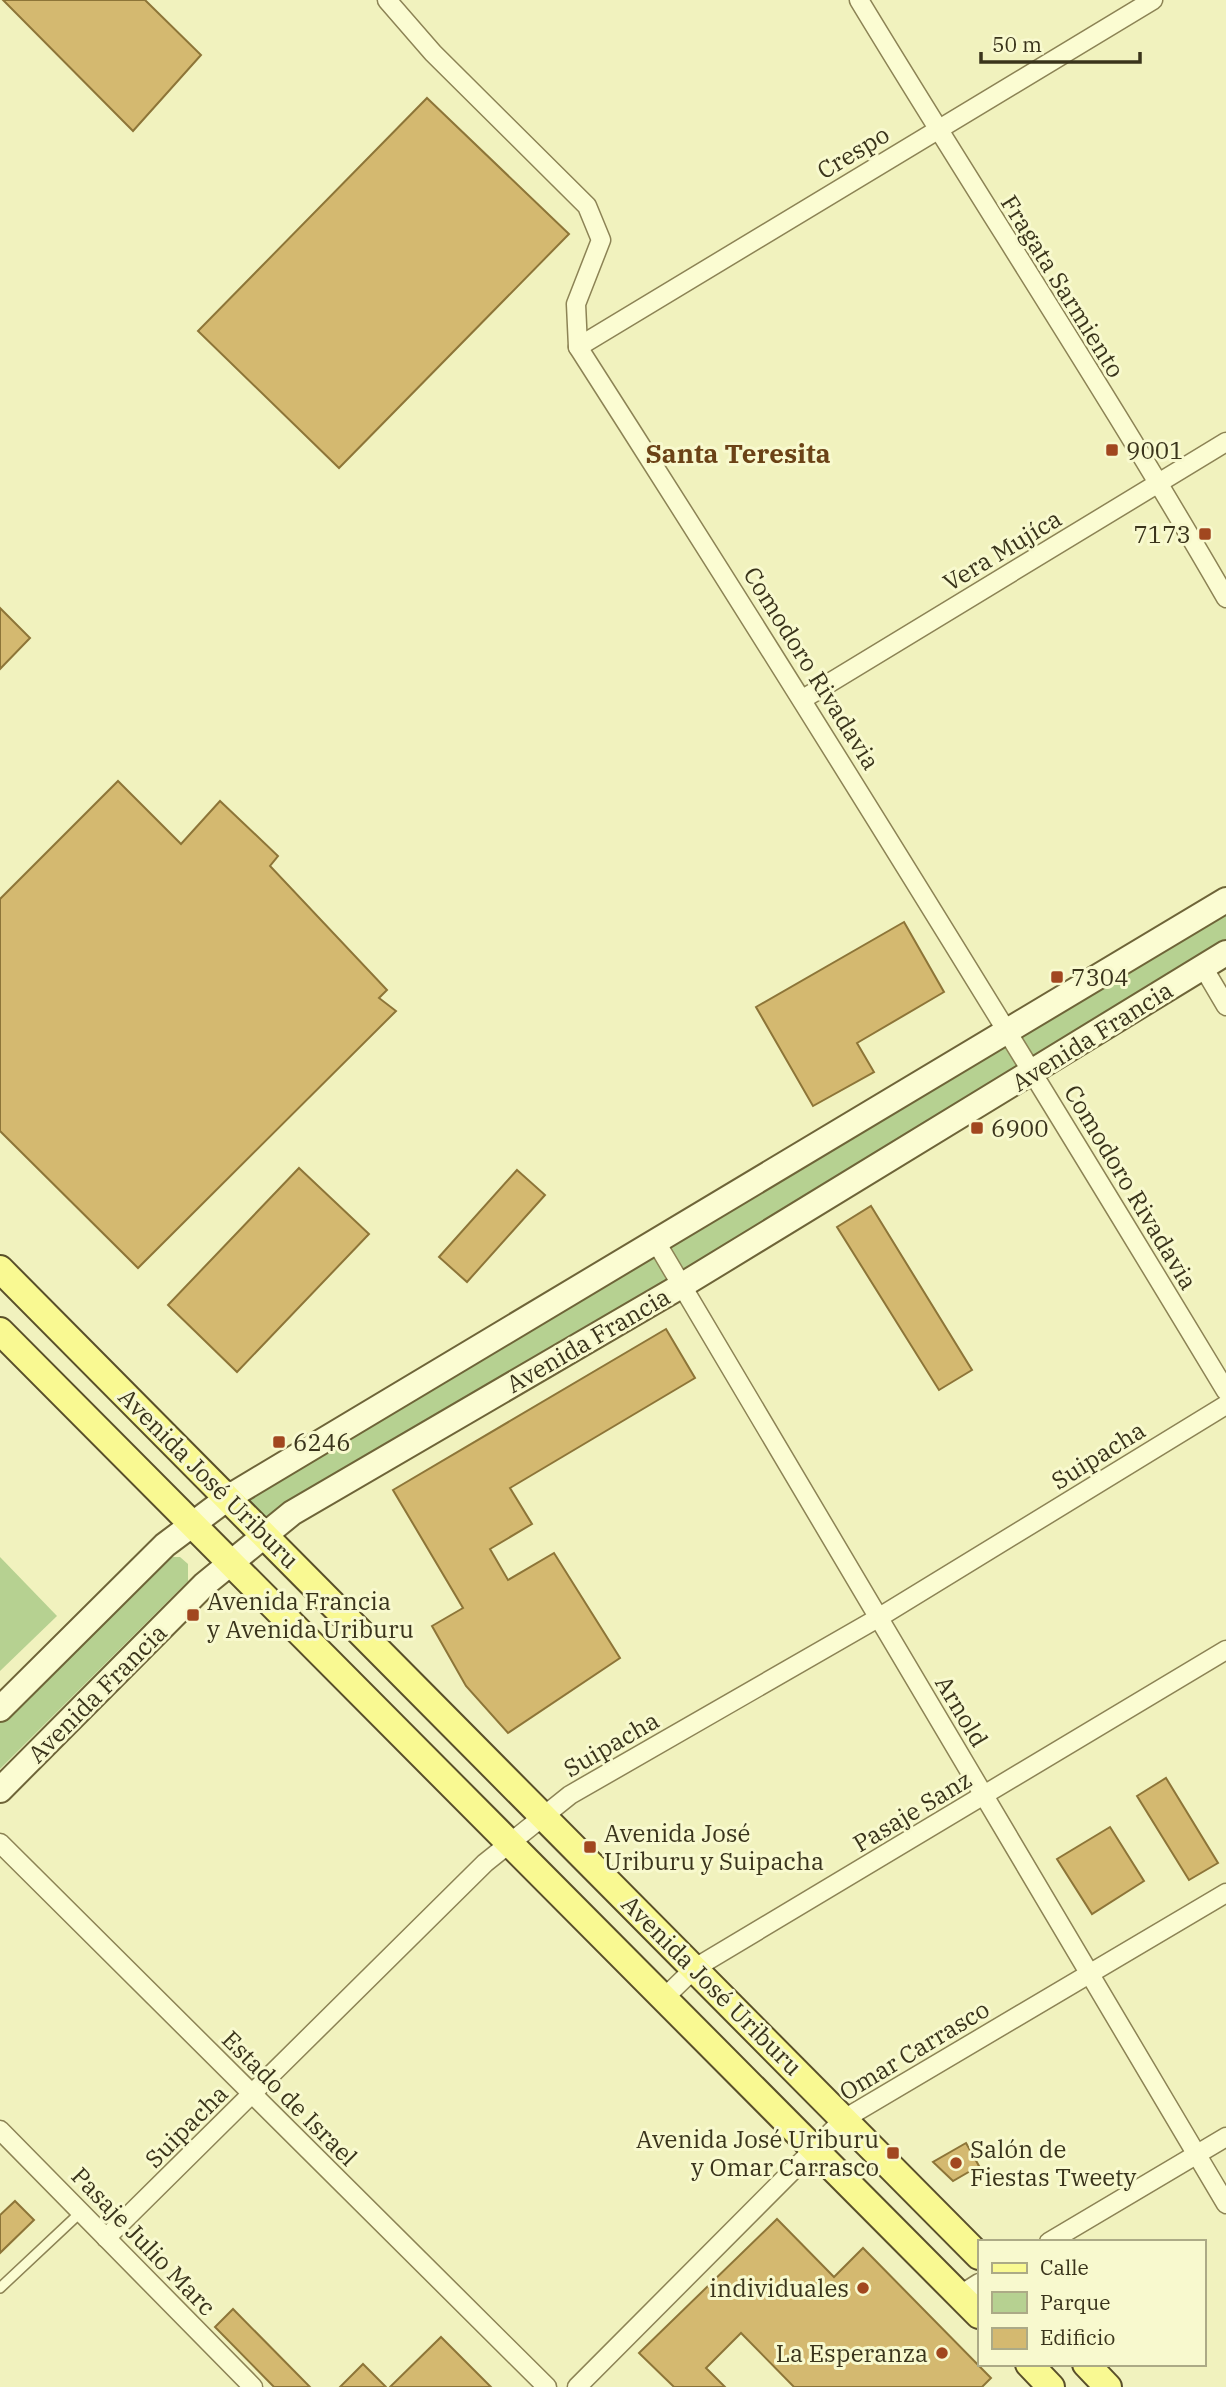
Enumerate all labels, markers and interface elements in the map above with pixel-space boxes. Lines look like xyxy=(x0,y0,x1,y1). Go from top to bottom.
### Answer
scale bar xyxy=(981,21,1140,65)
text: 50 m xyxy=(992,30,1042,58)
street label: Crespo xyxy=(811,118,895,186)
street label: Fragata Sarmiento xyxy=(994,189,1132,383)
place label: 9001 xyxy=(1126,434,1184,466)
district label: Santa Teresita xyxy=(646,436,831,470)
marker: 9001 xyxy=(1104,442,1120,458)
street label: Vera Mujíca xyxy=(937,502,1067,598)
place label: 7173 xyxy=(1133,518,1191,550)
marker: 7173 xyxy=(1197,526,1213,542)
street label: Comodoro Rivadavia xyxy=(737,560,887,776)
place label: 7304 xyxy=(1071,961,1129,993)
marker: 7304 xyxy=(1049,969,1065,985)
street label: Avenida Francia xyxy=(1005,974,1179,1098)
street label: Comodoro Rivadavia xyxy=(1057,1079,1205,1295)
place label: 6900 xyxy=(991,1112,1049,1144)
marker: 6900 xyxy=(969,1120,985,1136)
street label: Avenida Francia xyxy=(500,1280,676,1400)
street label: Avenida José Uriburu xyxy=(112,1381,306,1575)
street label: Suipacha xyxy=(1045,1414,1151,1496)
place label: 6246 xyxy=(293,1426,351,1458)
marker: 6246 xyxy=(271,1434,287,1450)
place label: Avenida Francia y Avenida Uriburu xyxy=(207,1585,414,1645)
marker: Avenida Francia y Avenida Uriburu xyxy=(185,1607,201,1623)
street label: Avenida Francia xyxy=(21,1617,173,1769)
street label: Arnold xyxy=(928,1669,996,1753)
street label: Suipacha xyxy=(558,1704,664,1784)
street label: Pasaje Sanz xyxy=(847,1763,977,1859)
place label: Avenida José Uriburu y Suipacha xyxy=(604,1817,824,1877)
marker: Avenida José Uriburu y Suipacha xyxy=(582,1839,598,1855)
street label: Avenida José Uriburu xyxy=(615,1888,809,2082)
street label: Omar Carrasco xyxy=(833,1993,995,2107)
street label: Estado de Israel xyxy=(215,2023,365,2173)
street label: Suipacha xyxy=(138,2078,234,2174)
place label: Avenida José Uriburu y Omar Carrasco xyxy=(636,2123,879,2183)
place label: Salón de Fiestas Tweety xyxy=(970,2133,1137,2193)
marker: Avenida José Uriburu y Omar Carrasco xyxy=(885,2145,901,2161)
marker: Salón de Fiestas Tweety xyxy=(948,2155,964,2171)
street label: Pasaje Julio Marc xyxy=(65,2160,223,2322)
legend xyxy=(978,2240,1205,2366)
text: Calle xyxy=(1040,2253,1089,2281)
place label: individuales xyxy=(709,2272,849,2304)
marker: individuales xyxy=(855,2280,871,2296)
text: Parque xyxy=(1040,2288,1110,2316)
text: Edificio xyxy=(1040,2323,1115,2351)
place label: La Esperanza xyxy=(776,2337,928,2369)
marker: La Esperanza xyxy=(934,2345,950,2361)

